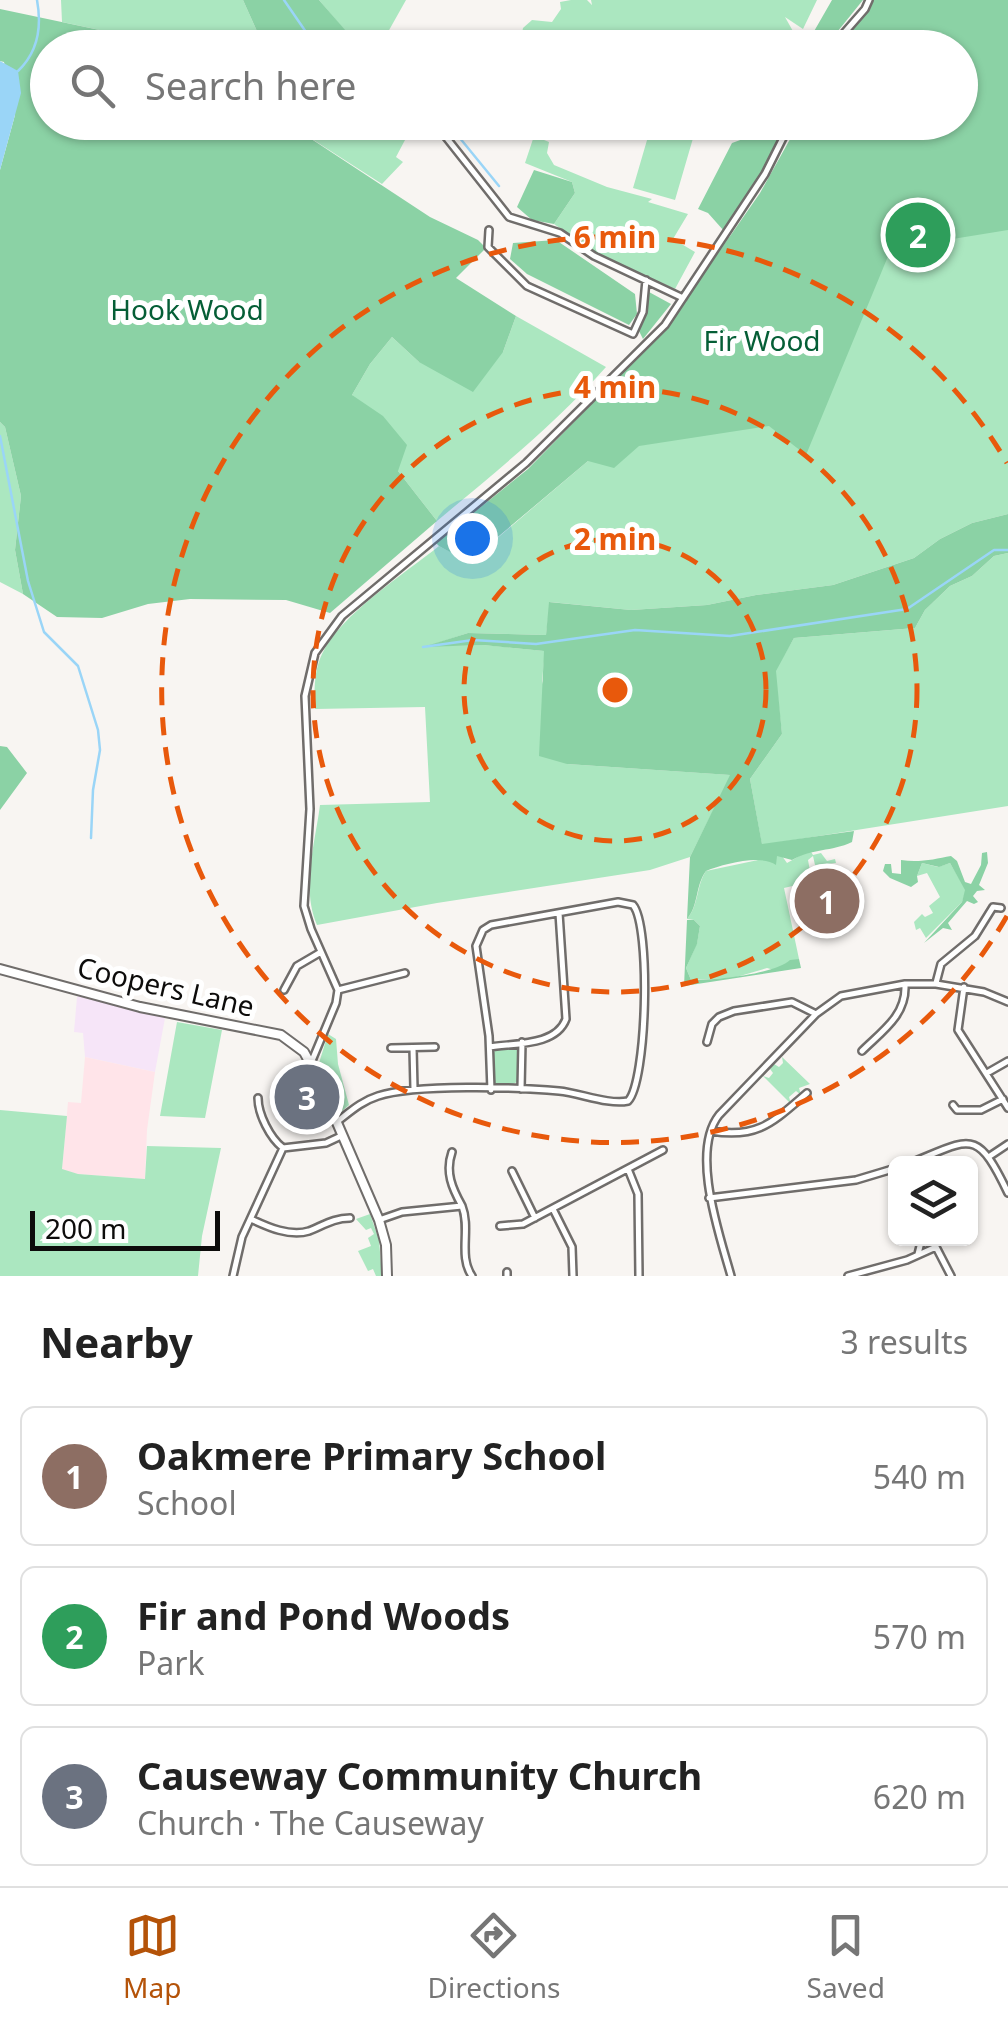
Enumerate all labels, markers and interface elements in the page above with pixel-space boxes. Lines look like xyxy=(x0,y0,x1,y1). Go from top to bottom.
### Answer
search box xyxy=(30,30,978,140)
icon: search xyxy=(65,58,120,113)
text: Search here xyxy=(145,59,356,111)
pin: 2 xyxy=(886,198,950,272)
text: 6 min xyxy=(574,216,656,257)
park label: Hook Wood xyxy=(110,290,264,328)
park label: Fir Wood xyxy=(703,321,821,359)
text: 4 min xyxy=(574,366,656,407)
your location xyxy=(447,513,498,564)
text: 2 min xyxy=(574,518,656,559)
centre of rings xyxy=(597,672,633,708)
pin: 1 xyxy=(794,864,860,938)
street label: Coopers Lane xyxy=(74,947,258,1025)
pin: 3 xyxy=(274,1060,340,1134)
map controls xyxy=(888,1156,978,1246)
button: layers xyxy=(888,1156,978,1246)
scale bar xyxy=(30,1206,220,1250)
text: 200 m xyxy=(45,1209,127,1247)
text: Nearby xyxy=(40,1313,193,1370)
text: 3 results xyxy=(841,1320,968,1363)
text: Oakmere Primary School xyxy=(137,1429,606,1481)
text: 1 xyxy=(65,1455,84,1498)
text: 540 m xyxy=(873,1455,966,1498)
text: School xyxy=(137,1481,237,1524)
text: Fir and Pond Woods xyxy=(137,1589,510,1641)
text: 2 xyxy=(65,1615,84,1658)
text: 570 m xyxy=(873,1615,966,1658)
text: Park xyxy=(137,1641,205,1684)
text: Causeway Community Church xyxy=(137,1749,702,1801)
text: 3 xyxy=(65,1775,84,1818)
text: 620 m xyxy=(873,1775,966,1818)
text: Church · The Causeway xyxy=(137,1801,484,1844)
tab: Map xyxy=(123,1908,181,2006)
tab: Directions xyxy=(428,1908,560,2006)
tab: Saved xyxy=(807,1908,885,2006)

